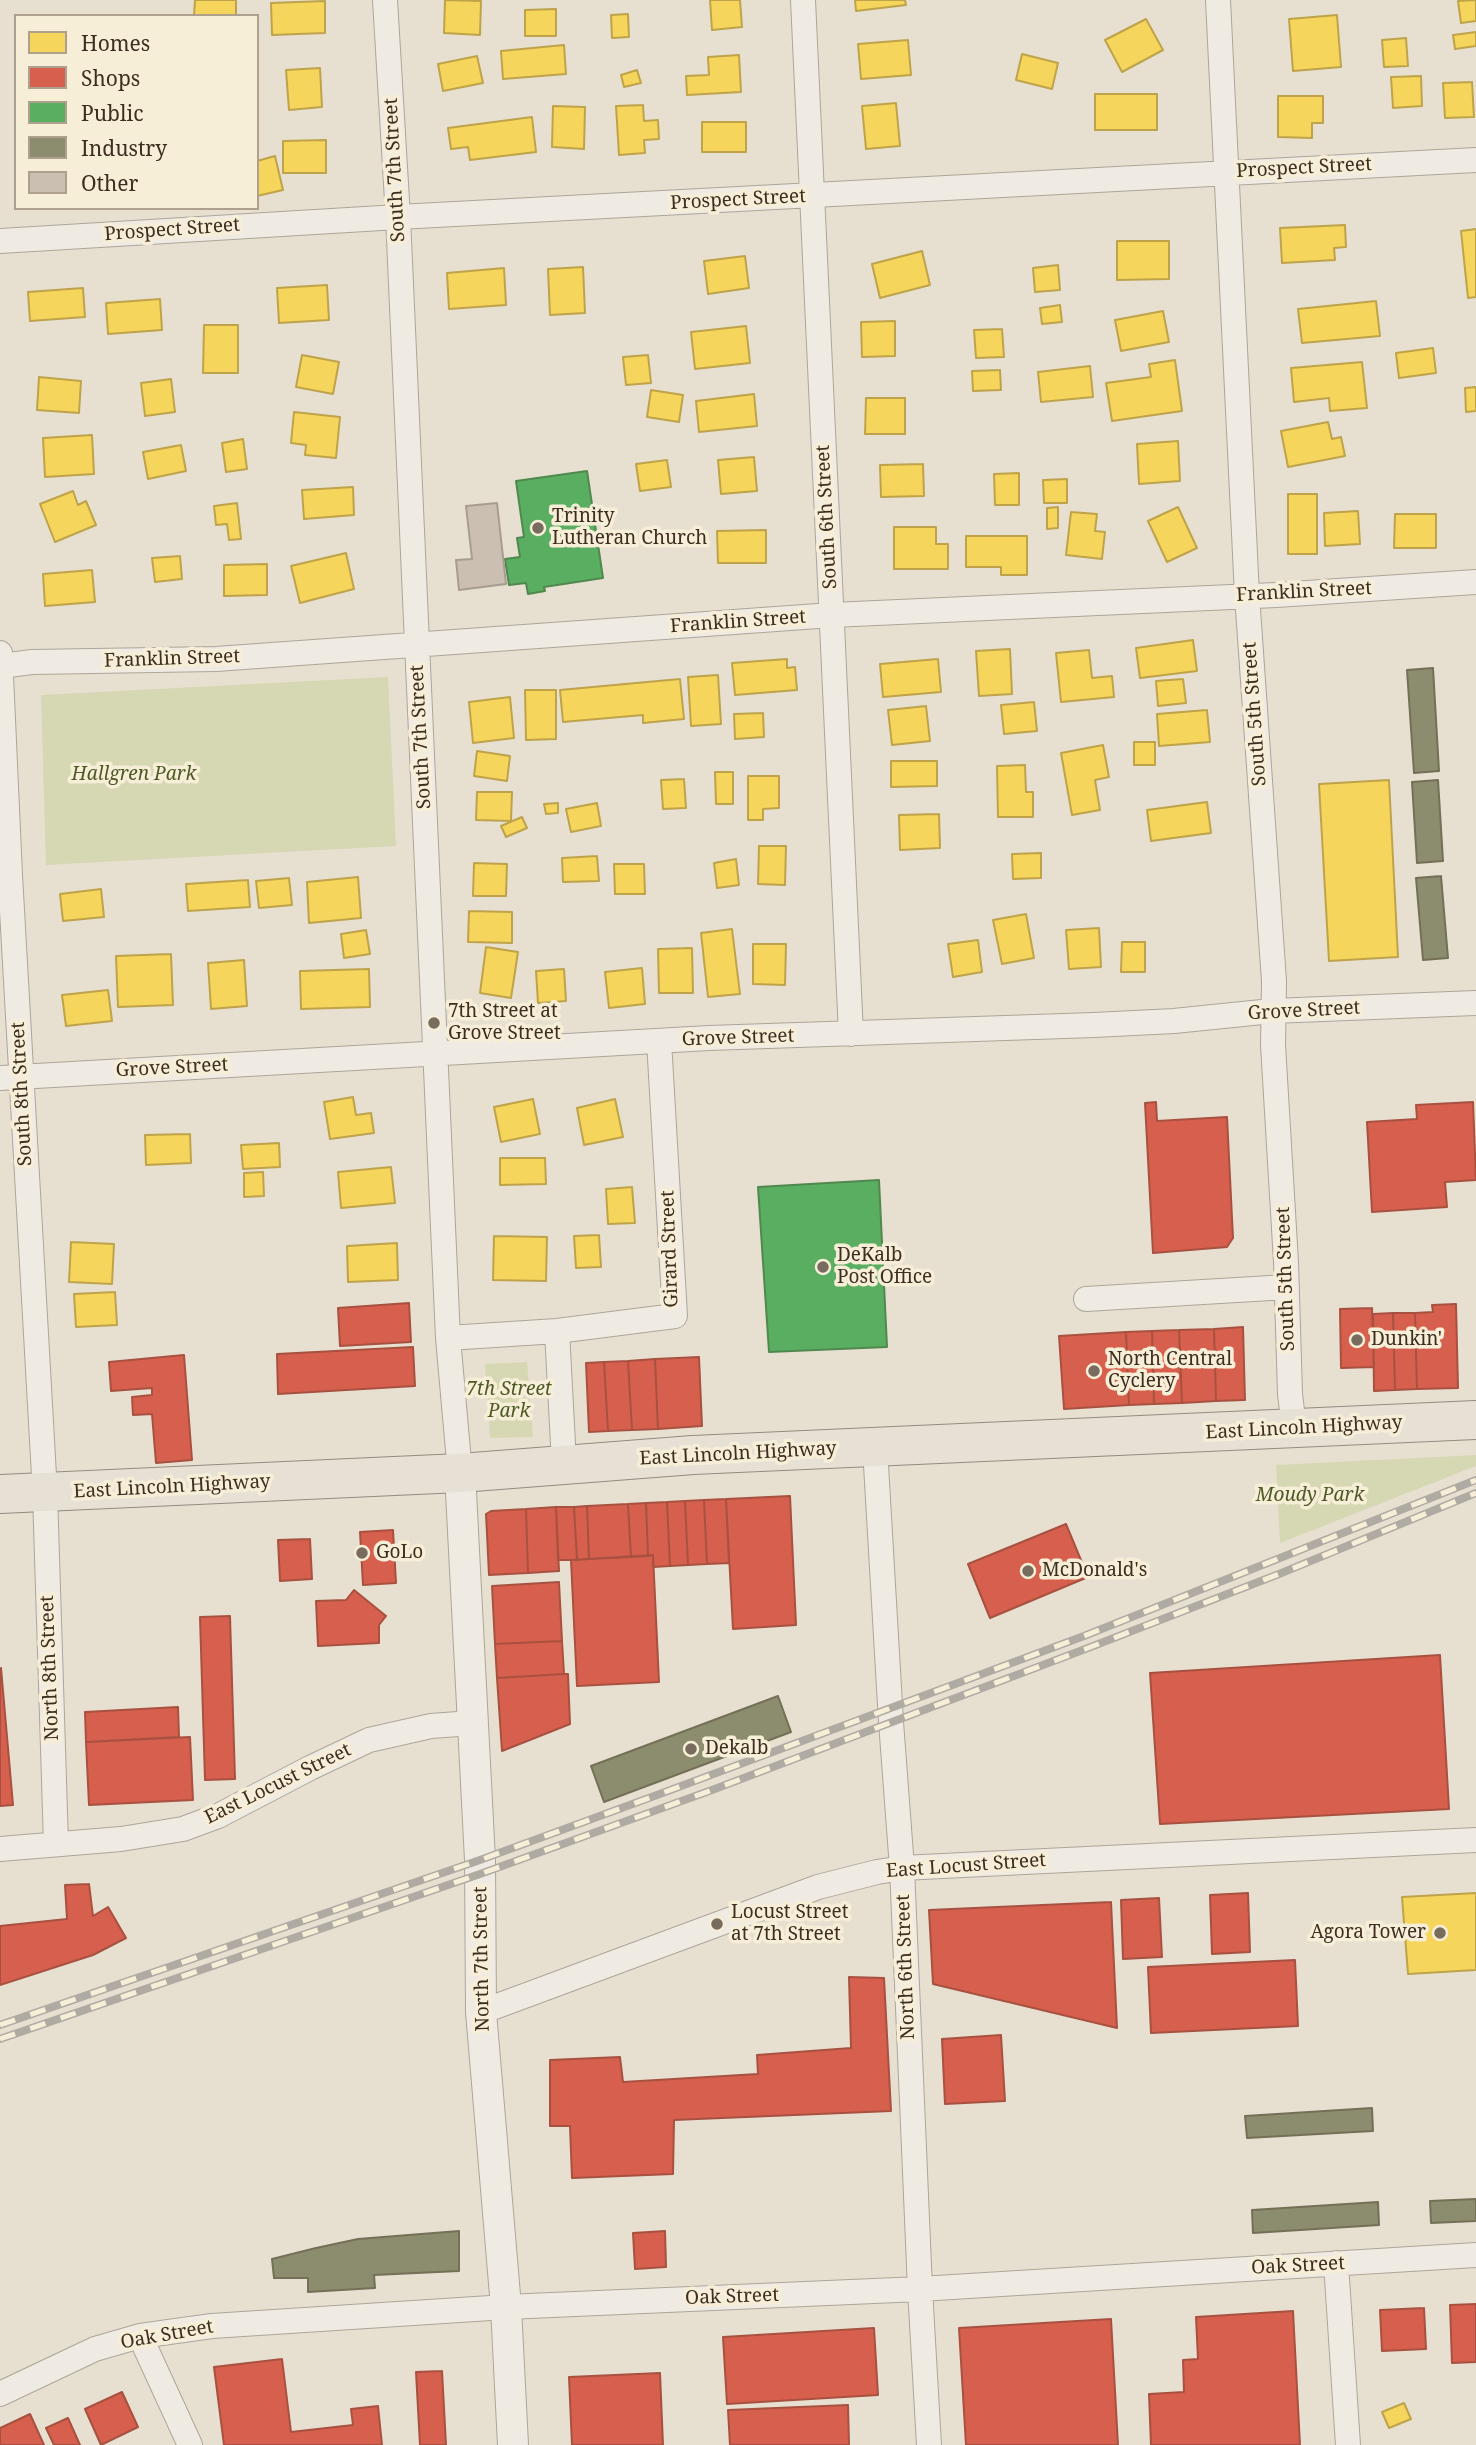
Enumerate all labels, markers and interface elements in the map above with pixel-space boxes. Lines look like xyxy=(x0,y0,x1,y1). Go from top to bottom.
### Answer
legend xyxy=(14,14,259,210)
text: Homes xyxy=(81,29,150,57)
text: Shops xyxy=(81,64,140,92)
street label: South 7th Street xyxy=(380,97,410,243)
text: Public xyxy=(81,99,143,127)
text: Industry xyxy=(81,134,167,162)
street label: Prospect Street xyxy=(1236,153,1372,183)
text: Other xyxy=(81,169,138,197)
street label: Prospect Street xyxy=(670,185,806,215)
street label: Prospect Street xyxy=(103,214,241,246)
street label: South 6th Street xyxy=(812,444,842,590)
place label: Trinity Lutheran Church xyxy=(552,506,707,550)
marker: Trinity Lutheran Church xyxy=(530,520,546,536)
street label: Franklin Street xyxy=(1235,577,1373,607)
street label: Franklin Street xyxy=(669,606,807,638)
street label: South 5th Street xyxy=(1239,641,1271,787)
street label: Franklin Street xyxy=(104,645,240,673)
street label: South 7th Street xyxy=(406,664,436,810)
park label: Hallgren Park xyxy=(72,764,196,786)
street label: Grove Street xyxy=(1247,997,1361,1025)
place label: 7th Street at Grove Street xyxy=(448,1001,561,1045)
marker: 7th Street at Grove Street xyxy=(426,1015,442,1031)
street label: South 8th Street xyxy=(7,1021,37,1167)
street label: Grove Street xyxy=(681,1025,795,1051)
street label: Grove Street xyxy=(115,1054,229,1082)
street label: Girard Street xyxy=(657,1190,683,1308)
street label: South 5th Street xyxy=(1272,1206,1300,1352)
place label: DeKalb Post Office xyxy=(837,1245,932,1289)
marker: DeKalb Post Office xyxy=(815,1259,831,1275)
place label: Dunkin' xyxy=(1371,1329,1442,1351)
marker: Dunkin' xyxy=(1349,1332,1365,1348)
place label: North Central Cyclery xyxy=(1108,1349,1232,1393)
marker: North Central Cyclery xyxy=(1086,1363,1102,1379)
park label: 7th Street Park xyxy=(466,1379,552,1423)
street label: East Lincoln Highway xyxy=(1205,1411,1403,1445)
street label: East Lincoln Highway xyxy=(639,1437,837,1471)
street label: East Lincoln Highway xyxy=(73,1470,271,1504)
park label: Moudy Park xyxy=(1256,1485,1364,1507)
place label: GoLo xyxy=(376,1542,423,1564)
marker: GoLo xyxy=(354,1545,370,1561)
place label: McDonald's xyxy=(1042,1560,1147,1582)
marker: McDonald's xyxy=(1020,1563,1036,1579)
street label: North 8th Street xyxy=(36,1595,64,1741)
place label: Dekalb xyxy=(705,1738,768,1760)
street label: East Locust Street xyxy=(201,1739,355,1829)
marker: Dekalb xyxy=(683,1741,699,1757)
street label: East Locust Street xyxy=(885,1849,1047,1883)
street label: North 7th Street xyxy=(469,1886,495,2032)
street label: North 6th Street xyxy=(892,1894,920,2040)
place label: Locust Street at 7th Street xyxy=(731,1902,848,1946)
marker: Locust Street at 7th Street xyxy=(709,1916,725,1932)
place label: Agora Tower xyxy=(1310,1922,1426,1944)
marker: Agora Tower xyxy=(1432,1925,1448,1941)
street label: Oak Street xyxy=(1251,2252,1345,2280)
street label: Oak Street xyxy=(685,2284,779,2310)
street label: Oak Street xyxy=(119,2316,215,2354)

